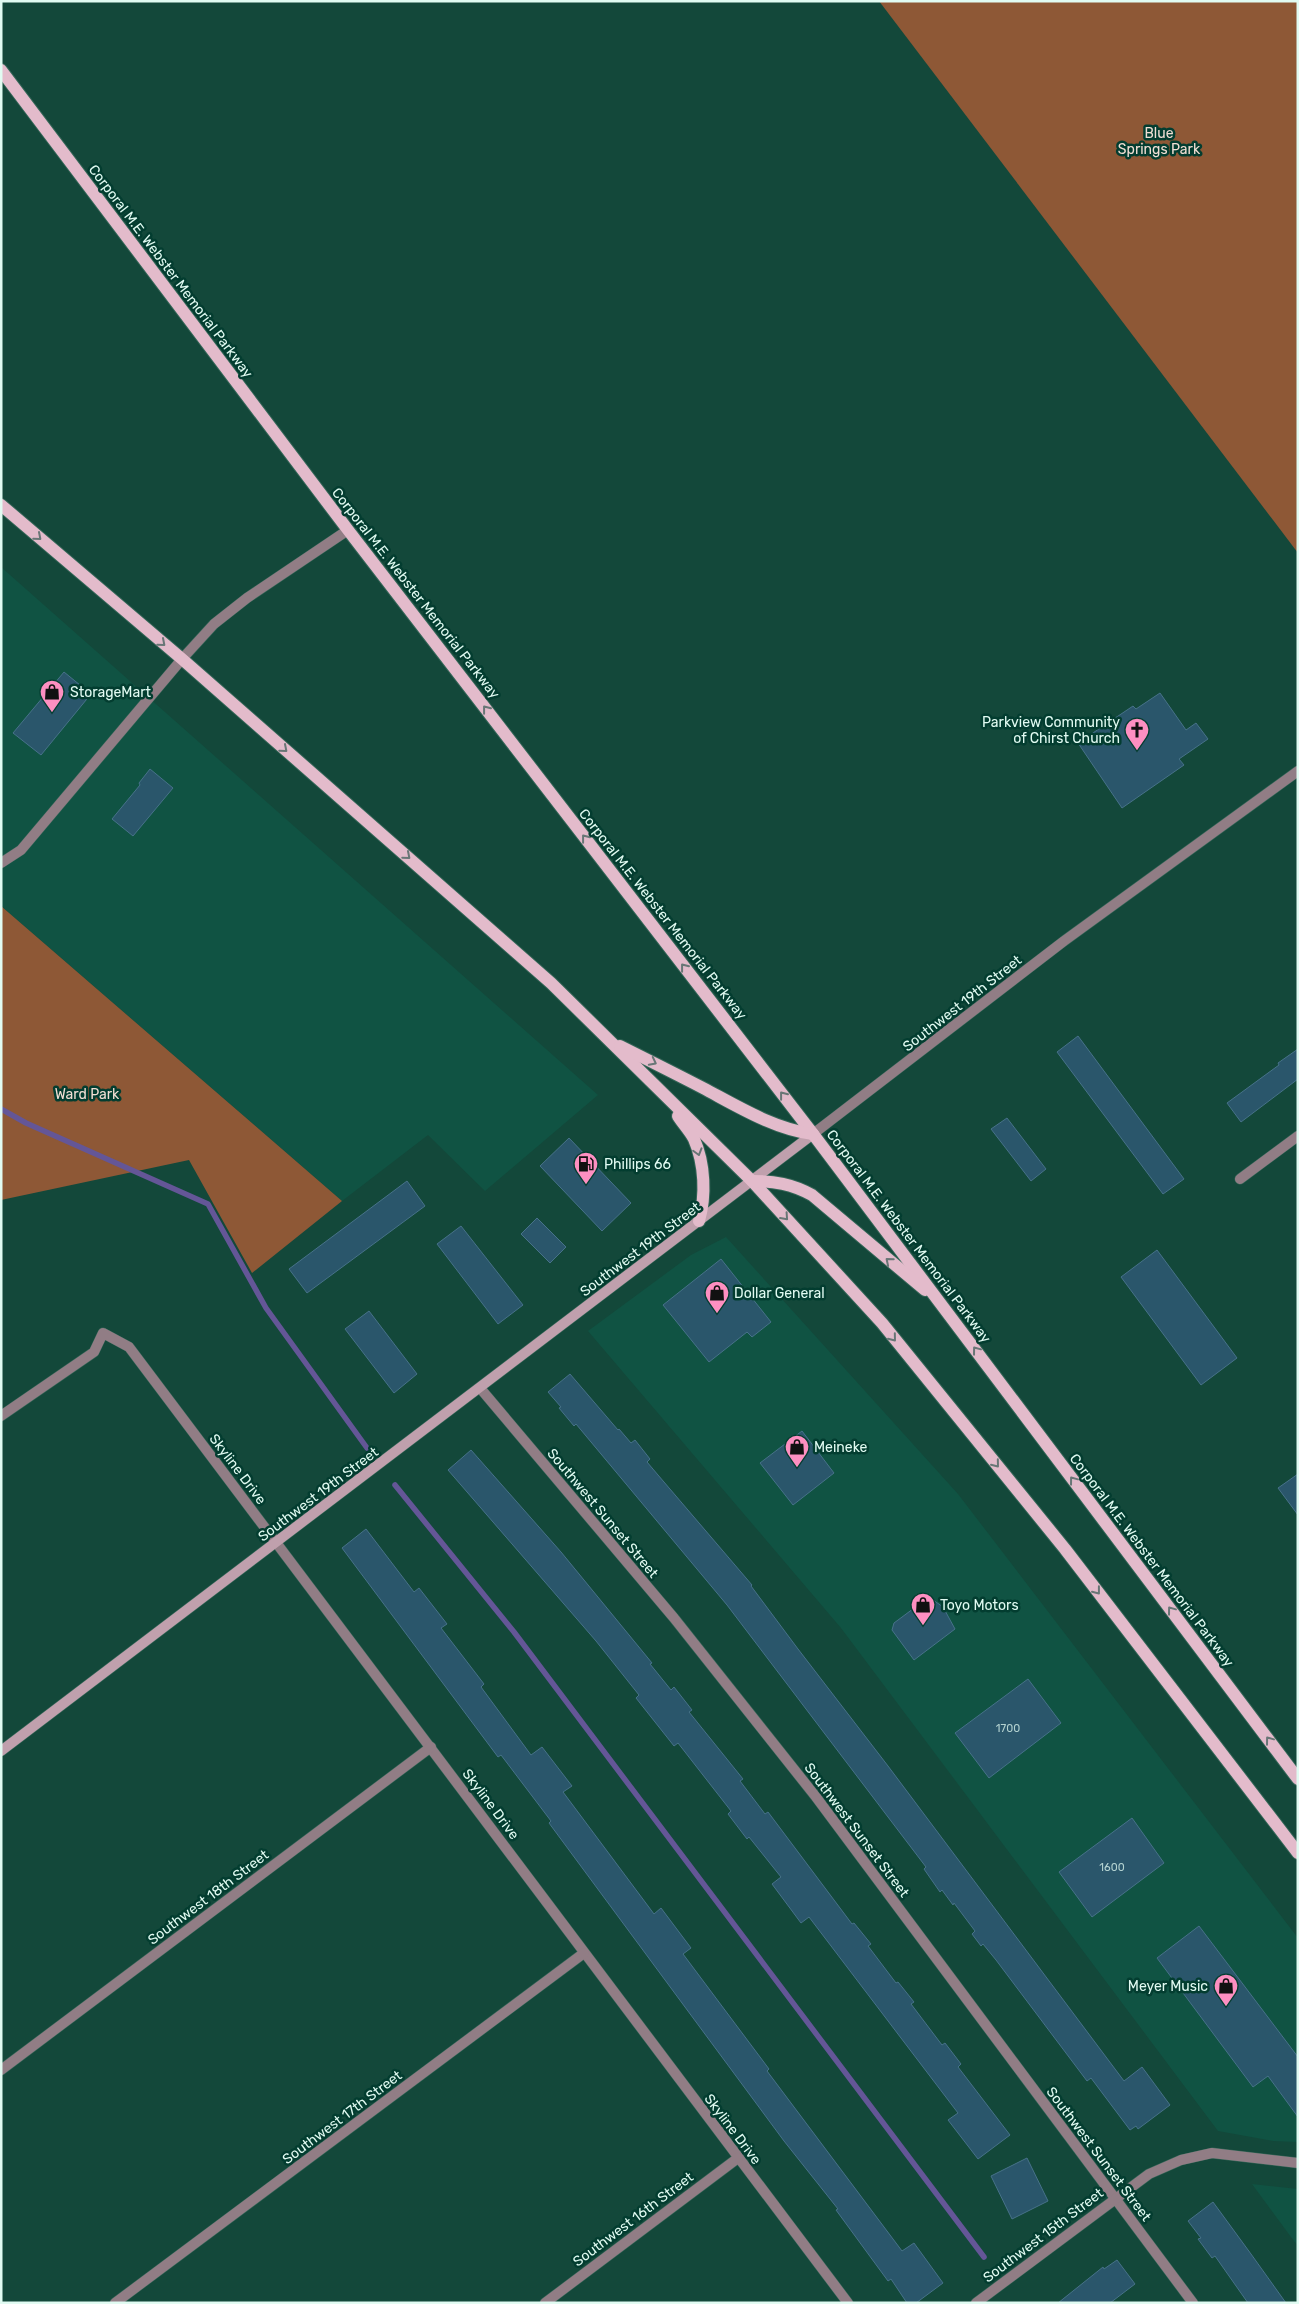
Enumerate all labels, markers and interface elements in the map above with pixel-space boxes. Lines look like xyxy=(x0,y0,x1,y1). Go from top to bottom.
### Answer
park label: Blue Springs Park xyxy=(1118,125,1201,158)
street label: Corporal M.E. Webster Memorial Parkway xyxy=(85,161,257,381)
street label: Corporal M.E. Webster Memorial Parkway xyxy=(328,485,503,702)
one-way arrow xyxy=(33,531,42,540)
one-way arrow xyxy=(156,637,165,646)
shop icon: StorageMart xyxy=(39,679,65,713)
place label: StorageMart xyxy=(70,684,152,701)
one-way arrow xyxy=(483,705,492,715)
place label: Parkview Community of Chirst Church xyxy=(982,714,1120,747)
church icon: Parkview Community of Chirst Church xyxy=(1124,717,1150,751)
one-way arrow xyxy=(279,744,288,753)
street label: Corporal M.E. Webster Memorial Parkway xyxy=(575,806,750,1023)
one-way arrow xyxy=(583,835,591,844)
one-way arrow xyxy=(401,851,410,860)
street label: Southwest 19th Street xyxy=(899,951,1026,1055)
one-way arrow xyxy=(682,964,690,973)
one-way arrow xyxy=(647,1056,656,1066)
park label: Ward Park xyxy=(55,1086,120,1103)
one-way arrow xyxy=(781,1092,789,1101)
street label: Corporal M.E. Webster Memorial Parkway xyxy=(823,1126,995,1346)
one-way arrow xyxy=(692,1148,702,1156)
fuel station icon: Phillips 66 xyxy=(573,1151,599,1185)
place label: Phillips 66 xyxy=(604,1156,671,1173)
street label: Southwest 19th Street xyxy=(577,1198,704,1300)
one-way arrow xyxy=(779,1211,788,1220)
one-way arrow xyxy=(886,1258,895,1266)
shop icon: Dollar General xyxy=(704,1280,730,1314)
place label: Dollar General xyxy=(734,1285,825,1302)
one-way arrow xyxy=(888,1332,897,1341)
one-way arrow xyxy=(973,1347,981,1356)
street label: Skyline Drive xyxy=(206,1431,270,1508)
shop icon: Meineke xyxy=(784,1434,810,1468)
place label: Meineke xyxy=(814,1439,868,1456)
street label: Southwest 19th Street xyxy=(255,1443,382,1545)
street label: Southwest Sunset Street xyxy=(543,1445,662,1582)
street label: Corporal M.E. Webster Memorial Parkway xyxy=(1066,1450,1238,1670)
one-way arrow xyxy=(990,1458,998,1467)
one-way arrow xyxy=(1070,1476,1079,1486)
one-way arrow xyxy=(1091,1585,1099,1594)
shop icon: Toyo Motors xyxy=(910,1592,936,1626)
place label: Toyo Motors xyxy=(940,1597,1019,1614)
one-way arrow xyxy=(1168,1606,1177,1616)
house number: 1700 xyxy=(996,1722,1020,1735)
one-way arrow xyxy=(1266,1737,1274,1746)
street label: Southwest Sunset Street xyxy=(800,1760,913,1901)
street label: Skyline Drive xyxy=(459,1766,523,1843)
street label: Southwest 18th Street xyxy=(145,1846,272,1948)
house number: 1600 xyxy=(1099,1861,1125,1874)
shop icon: Meyer Music xyxy=(1213,1973,1239,2007)
place label: Meyer Music xyxy=(1128,1978,1208,1995)
street label: Southwest 17th Street xyxy=(279,2067,406,2168)
street label: Southwest Sunset Street xyxy=(1042,2084,1155,2225)
street label: Skyline Drive xyxy=(701,2091,765,2168)
street label: Southwest 16th Street xyxy=(570,2168,697,2270)
street label: Southwest 15th Street xyxy=(980,2184,1107,2286)

